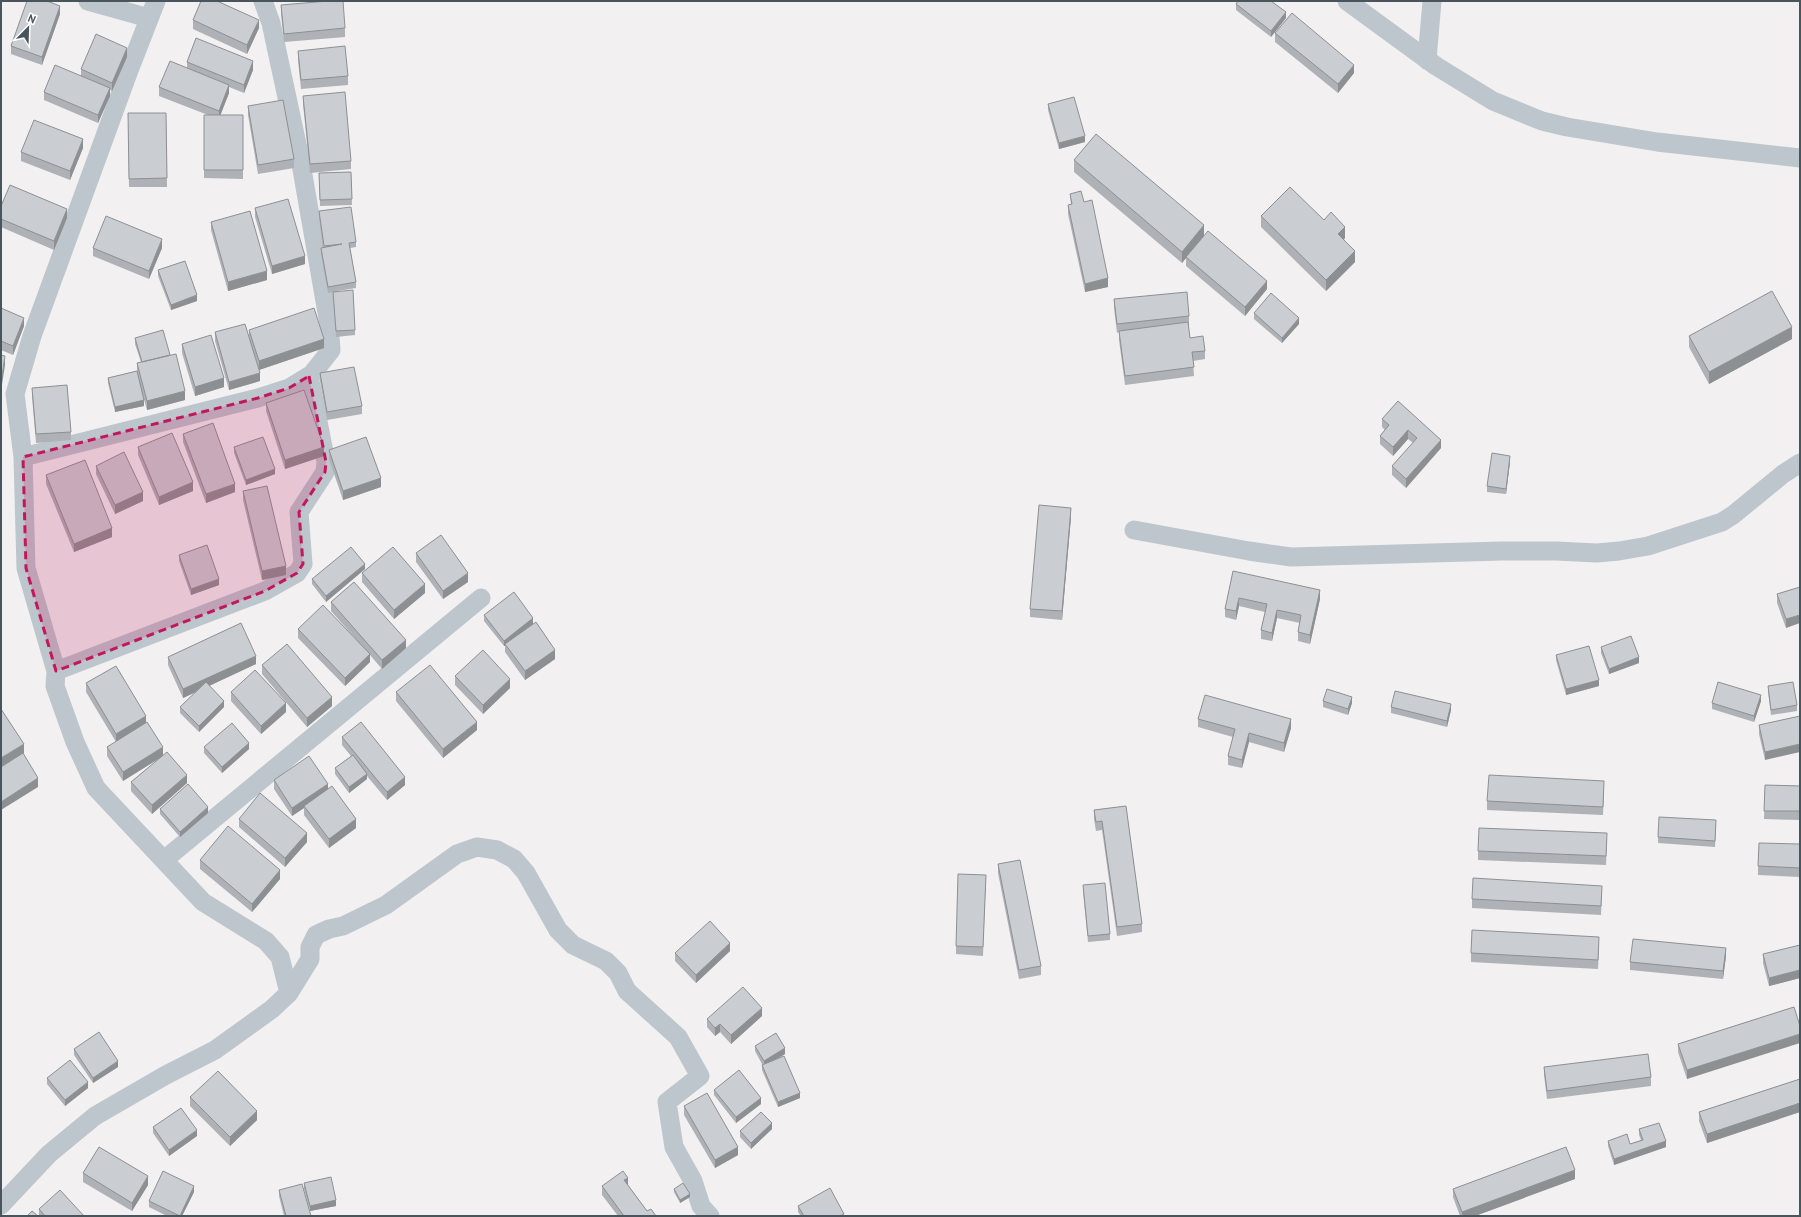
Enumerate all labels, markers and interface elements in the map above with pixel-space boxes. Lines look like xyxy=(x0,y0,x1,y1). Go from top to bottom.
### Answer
north arrow xyxy=(8,8,48,48)
text: N xyxy=(26,11,38,27)

